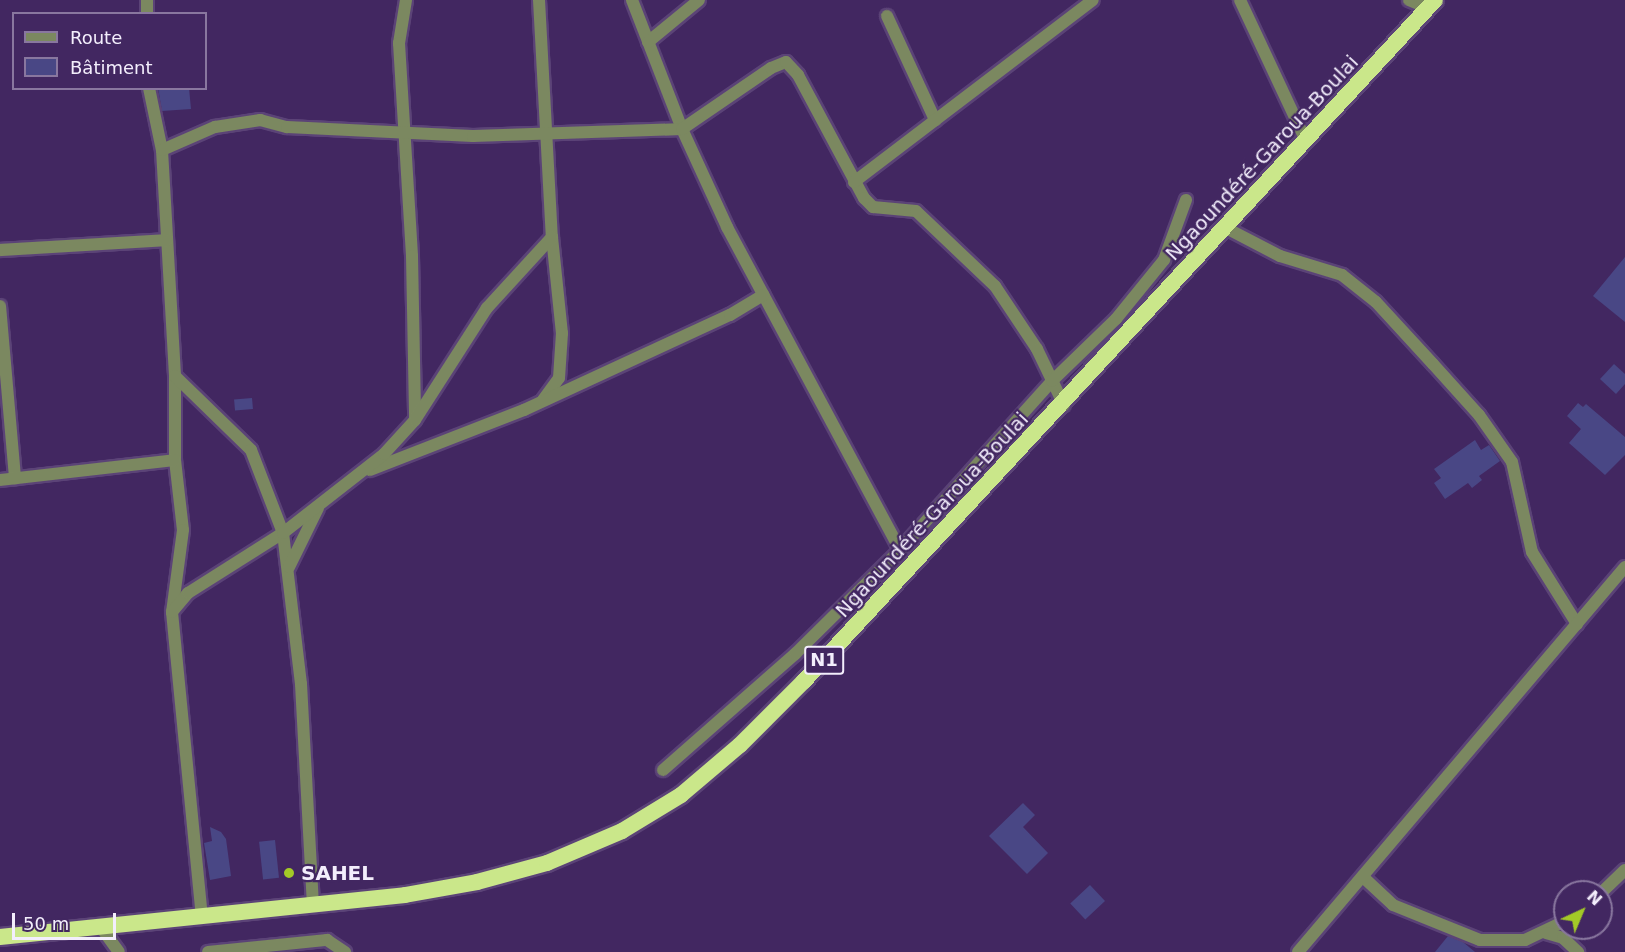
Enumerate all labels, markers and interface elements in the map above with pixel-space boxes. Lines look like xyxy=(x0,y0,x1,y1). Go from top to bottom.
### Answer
legend xyxy=(12,12,207,90)
text: Route xyxy=(70,27,122,48)
street label: Ngaoundéré-Garoua-Boulai xyxy=(1161,50,1363,266)
text: Bâtiment xyxy=(70,57,153,78)
street label: Ngaoundéré-Garoua-Boulai xyxy=(831,407,1033,623)
road number: N1 xyxy=(803,645,845,675)
place label: SAHEL xyxy=(301,861,374,885)
marker: SAHEL xyxy=(282,866,296,880)
north arrow xyxy=(1553,880,1613,940)
text: N xyxy=(1583,887,1606,910)
scale bar xyxy=(15,901,118,939)
text: 50 m xyxy=(23,913,69,934)

